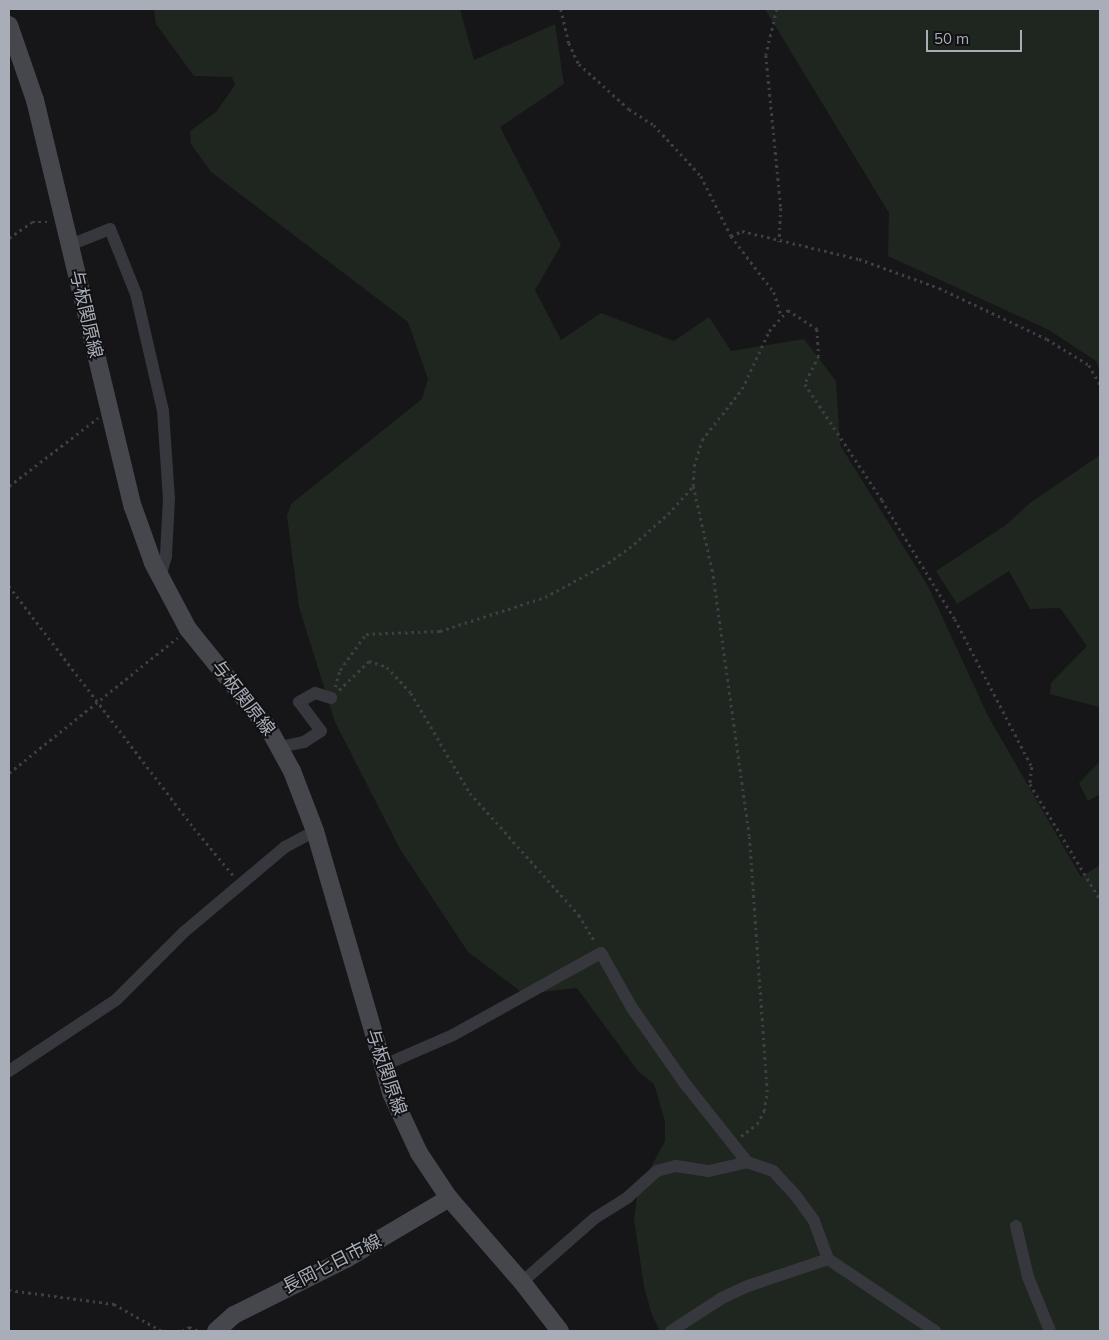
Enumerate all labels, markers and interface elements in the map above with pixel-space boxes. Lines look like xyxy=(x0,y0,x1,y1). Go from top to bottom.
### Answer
scale bar xyxy=(929,20,1025,52)
text: 50 m xyxy=(934,29,969,48)
street label: 与板関原線 xyxy=(65,268,107,360)
street label: 与板関原線 xyxy=(207,656,279,740)
street label: 与板関原線 xyxy=(361,1026,411,1118)
street label: 長岡七日市線 xyxy=(279,1230,385,1298)

